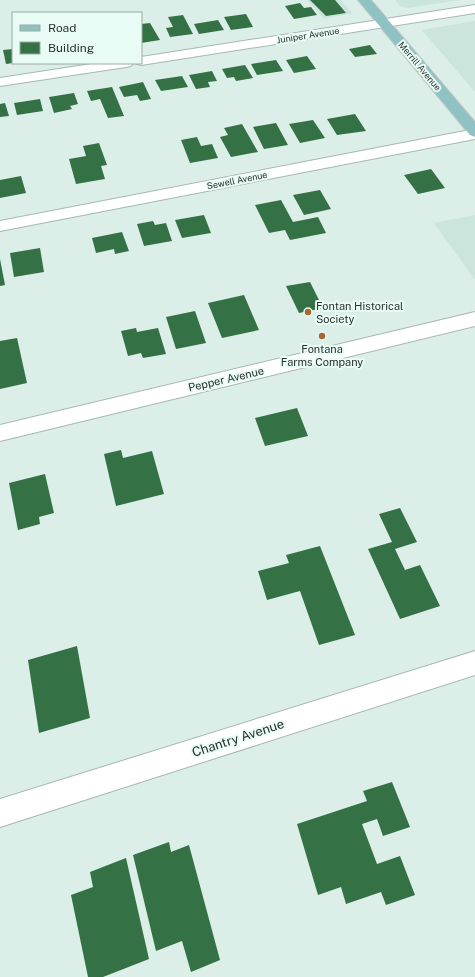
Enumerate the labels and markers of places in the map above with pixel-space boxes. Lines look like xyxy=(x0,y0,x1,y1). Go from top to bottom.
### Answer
place label: Fontan Historical Society xyxy=(316,300,403,325)
marker: Fontan Historical Society xyxy=(303,307,313,317)
marker: Fontana Farms Company xyxy=(317,331,327,341)
place label: Fontana Farms Company xyxy=(281,343,363,368)

